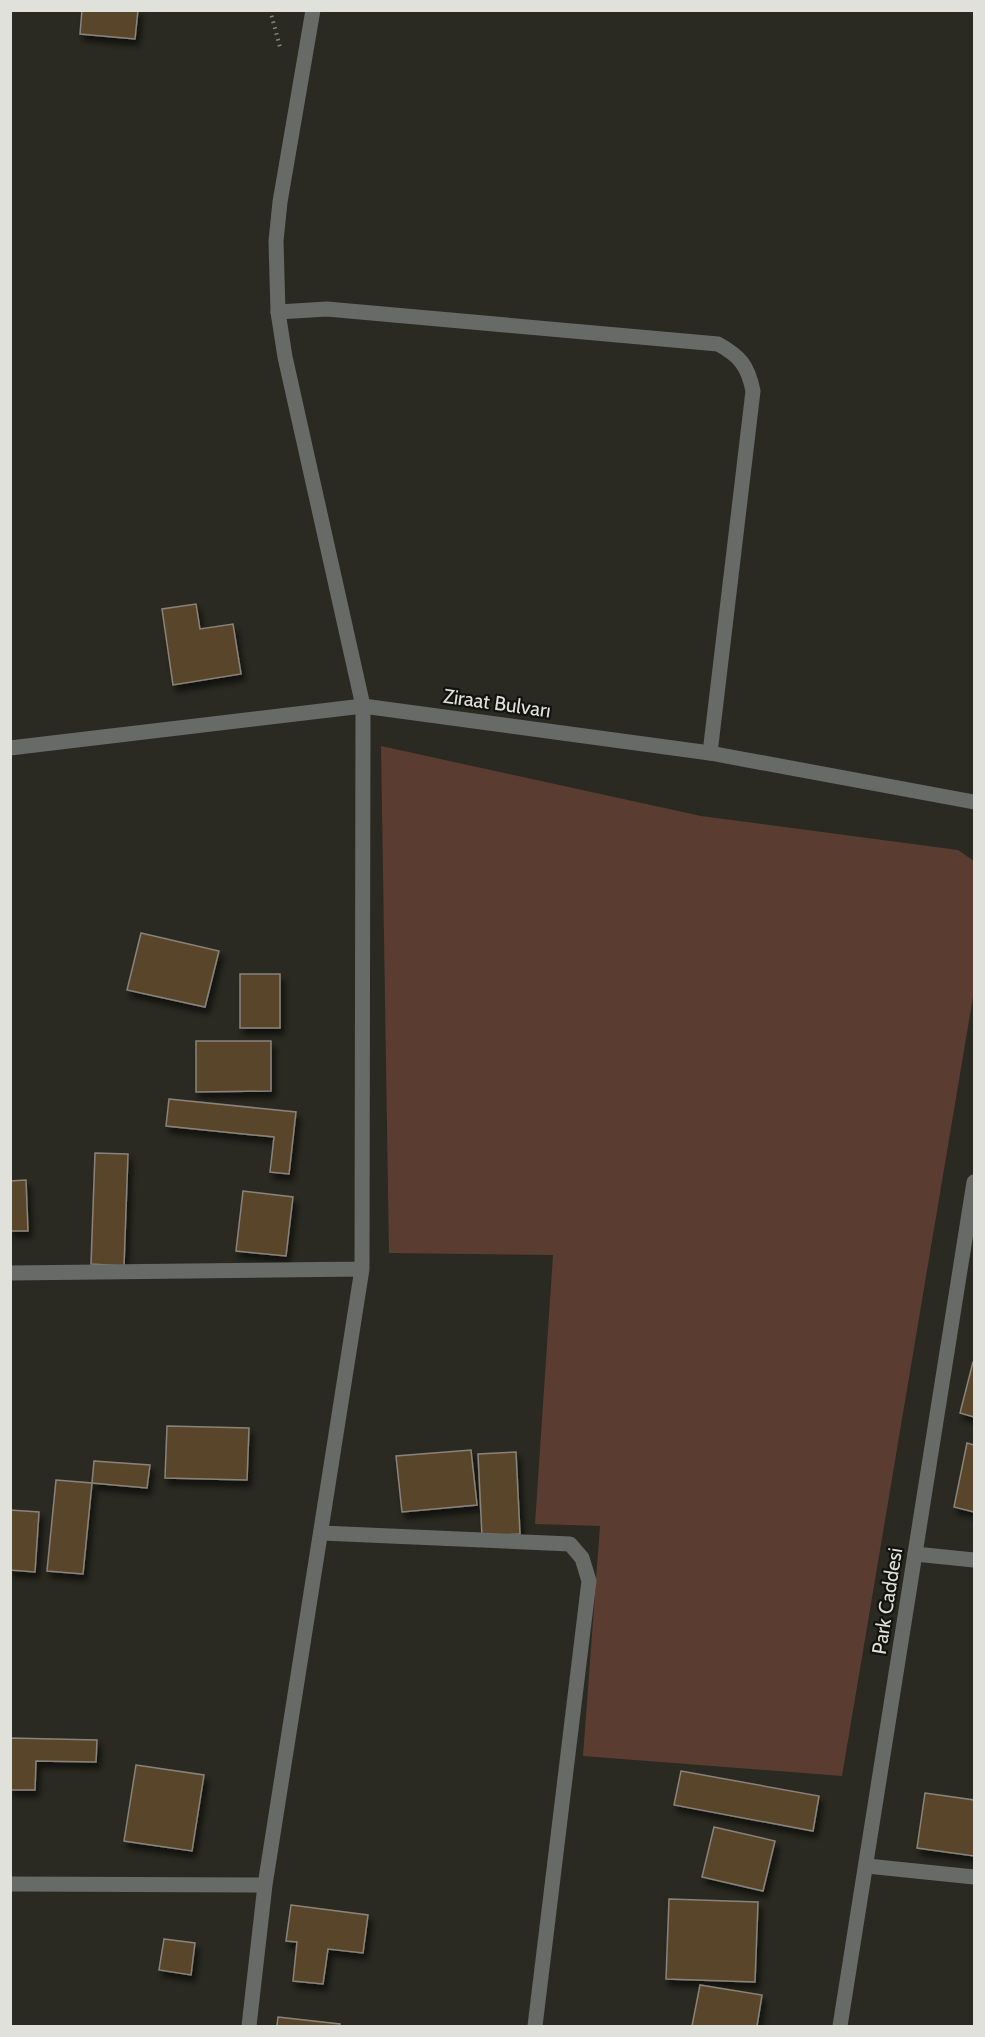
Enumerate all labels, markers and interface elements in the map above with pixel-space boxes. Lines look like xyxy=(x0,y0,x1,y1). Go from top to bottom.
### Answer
street label: Ziraat Bulvarı xyxy=(442,684,552,722)
street label: Park Caddesi xyxy=(867,1546,907,1656)

